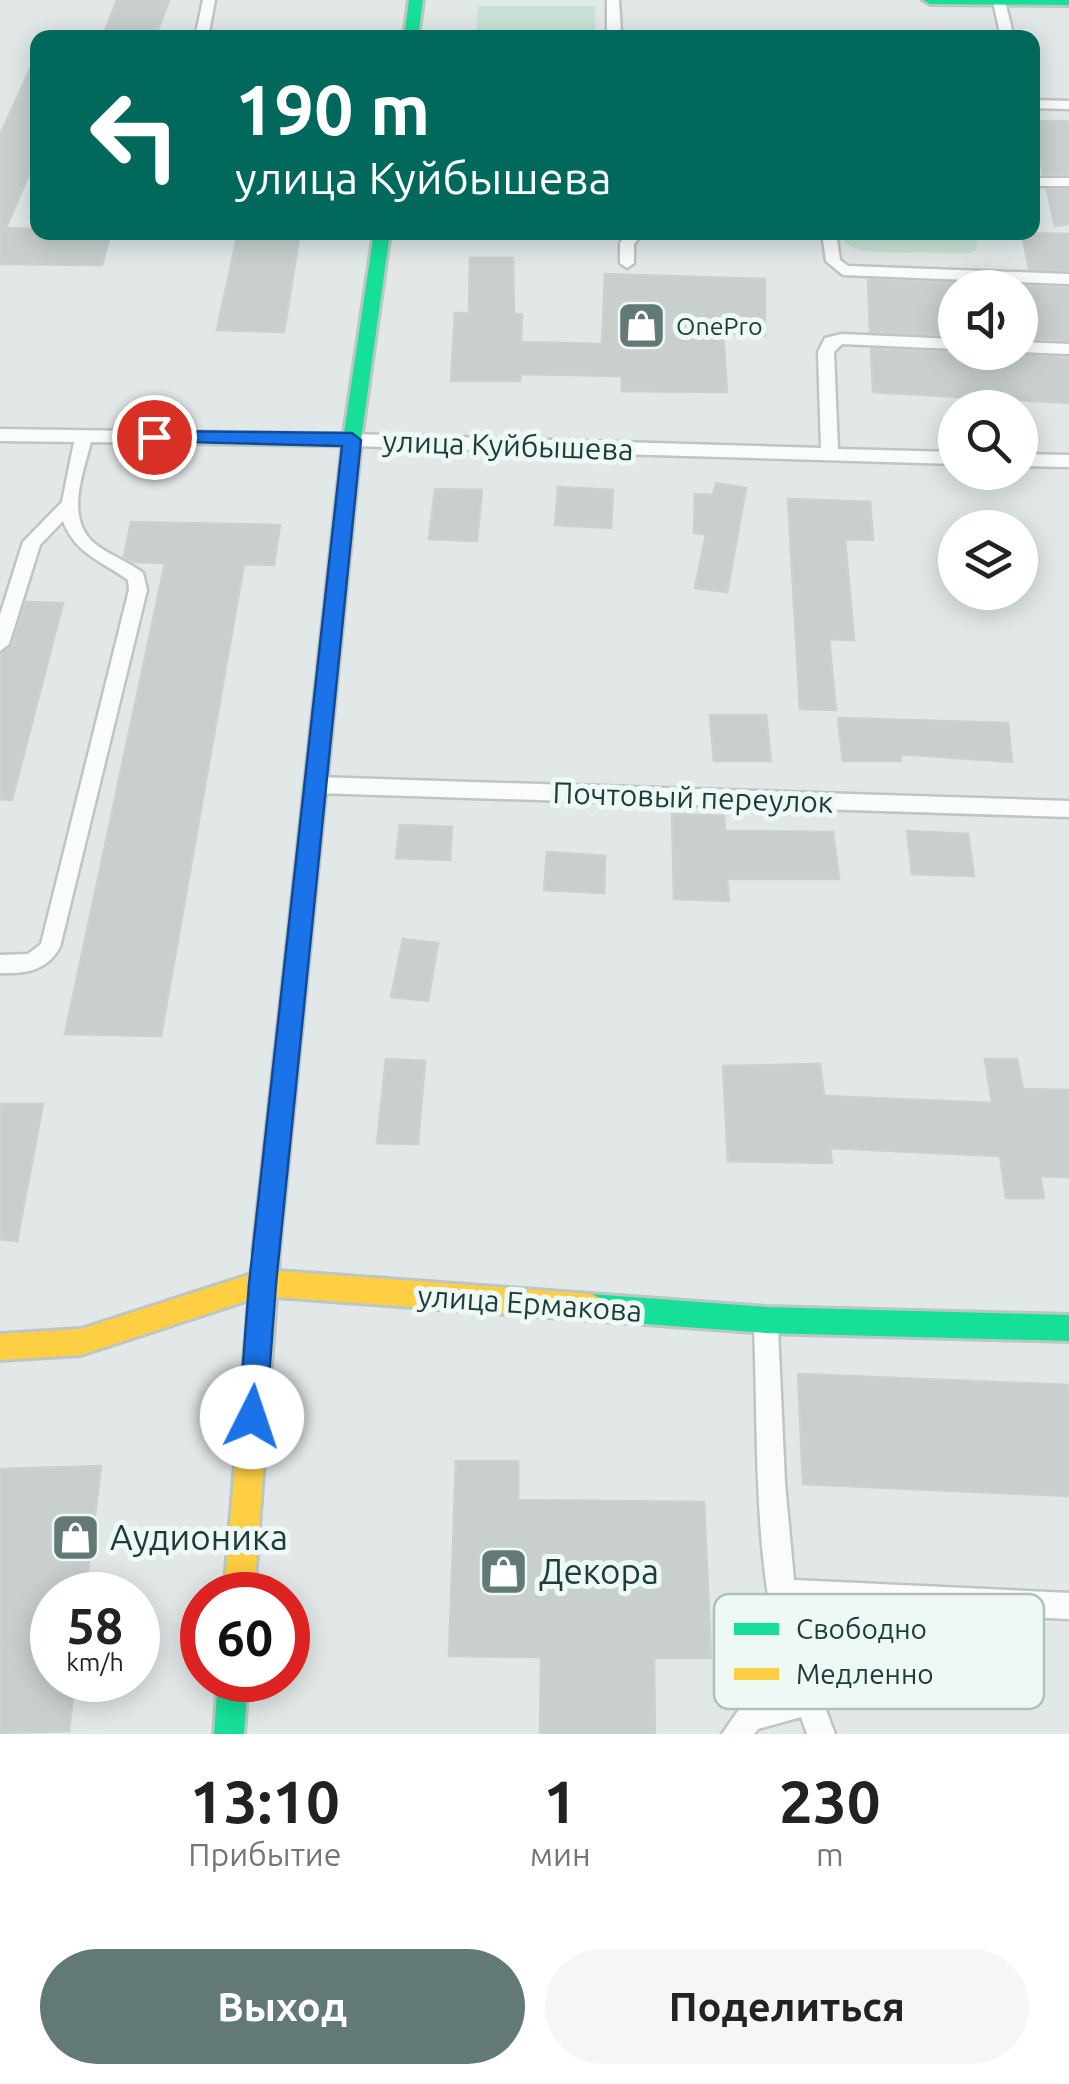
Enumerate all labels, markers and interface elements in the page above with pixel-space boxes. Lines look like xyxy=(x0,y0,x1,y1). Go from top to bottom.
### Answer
icon: left xyxy=(70,70,200,200)
text: 190 m xyxy=(235,70,430,148)
text: улица Куйбышева xyxy=(235,152,612,203)
map controls xyxy=(938,270,1038,610)
button: sound xyxy=(938,270,1038,370)
shop icon: OnePro xyxy=(615,300,667,352)
place label: OnePro xyxy=(676,312,763,340)
button: search xyxy=(938,390,1038,490)
pin xyxy=(112,395,197,480)
icon: arrive xyxy=(127,410,182,465)
street label: улица Куйбышева xyxy=(382,424,634,466)
button: layers xyxy=(938,510,1038,610)
street label: Почтовый переулок xyxy=(552,775,834,819)
street label: улица Ермакова xyxy=(417,1278,643,1328)
position arrow xyxy=(200,1365,304,1469)
shop icon: Аудионика xyxy=(49,1511,101,1563)
place label: Аудионика xyxy=(110,1517,288,1557)
shop icon: Декора xyxy=(478,1545,530,1597)
place label: Декора xyxy=(539,1551,659,1591)
speed limit sign: 60 xyxy=(180,1572,310,1702)
legend xyxy=(714,1594,1044,1709)
text: 58 xyxy=(67,1597,123,1653)
text: Свободно xyxy=(796,1613,927,1644)
text: km/h xyxy=(66,1648,124,1676)
text: Медленно xyxy=(796,1658,934,1689)
text: 13:10 xyxy=(190,1767,340,1834)
text: 1 xyxy=(543,1767,577,1834)
text: 230 xyxy=(779,1767,881,1834)
text: Прибытие xyxy=(188,1836,341,1872)
text: мин xyxy=(530,1836,591,1872)
text: m xyxy=(816,1836,844,1872)
button: Выход xyxy=(40,1949,525,2064)
button: Поделиться xyxy=(545,1949,1029,2064)

